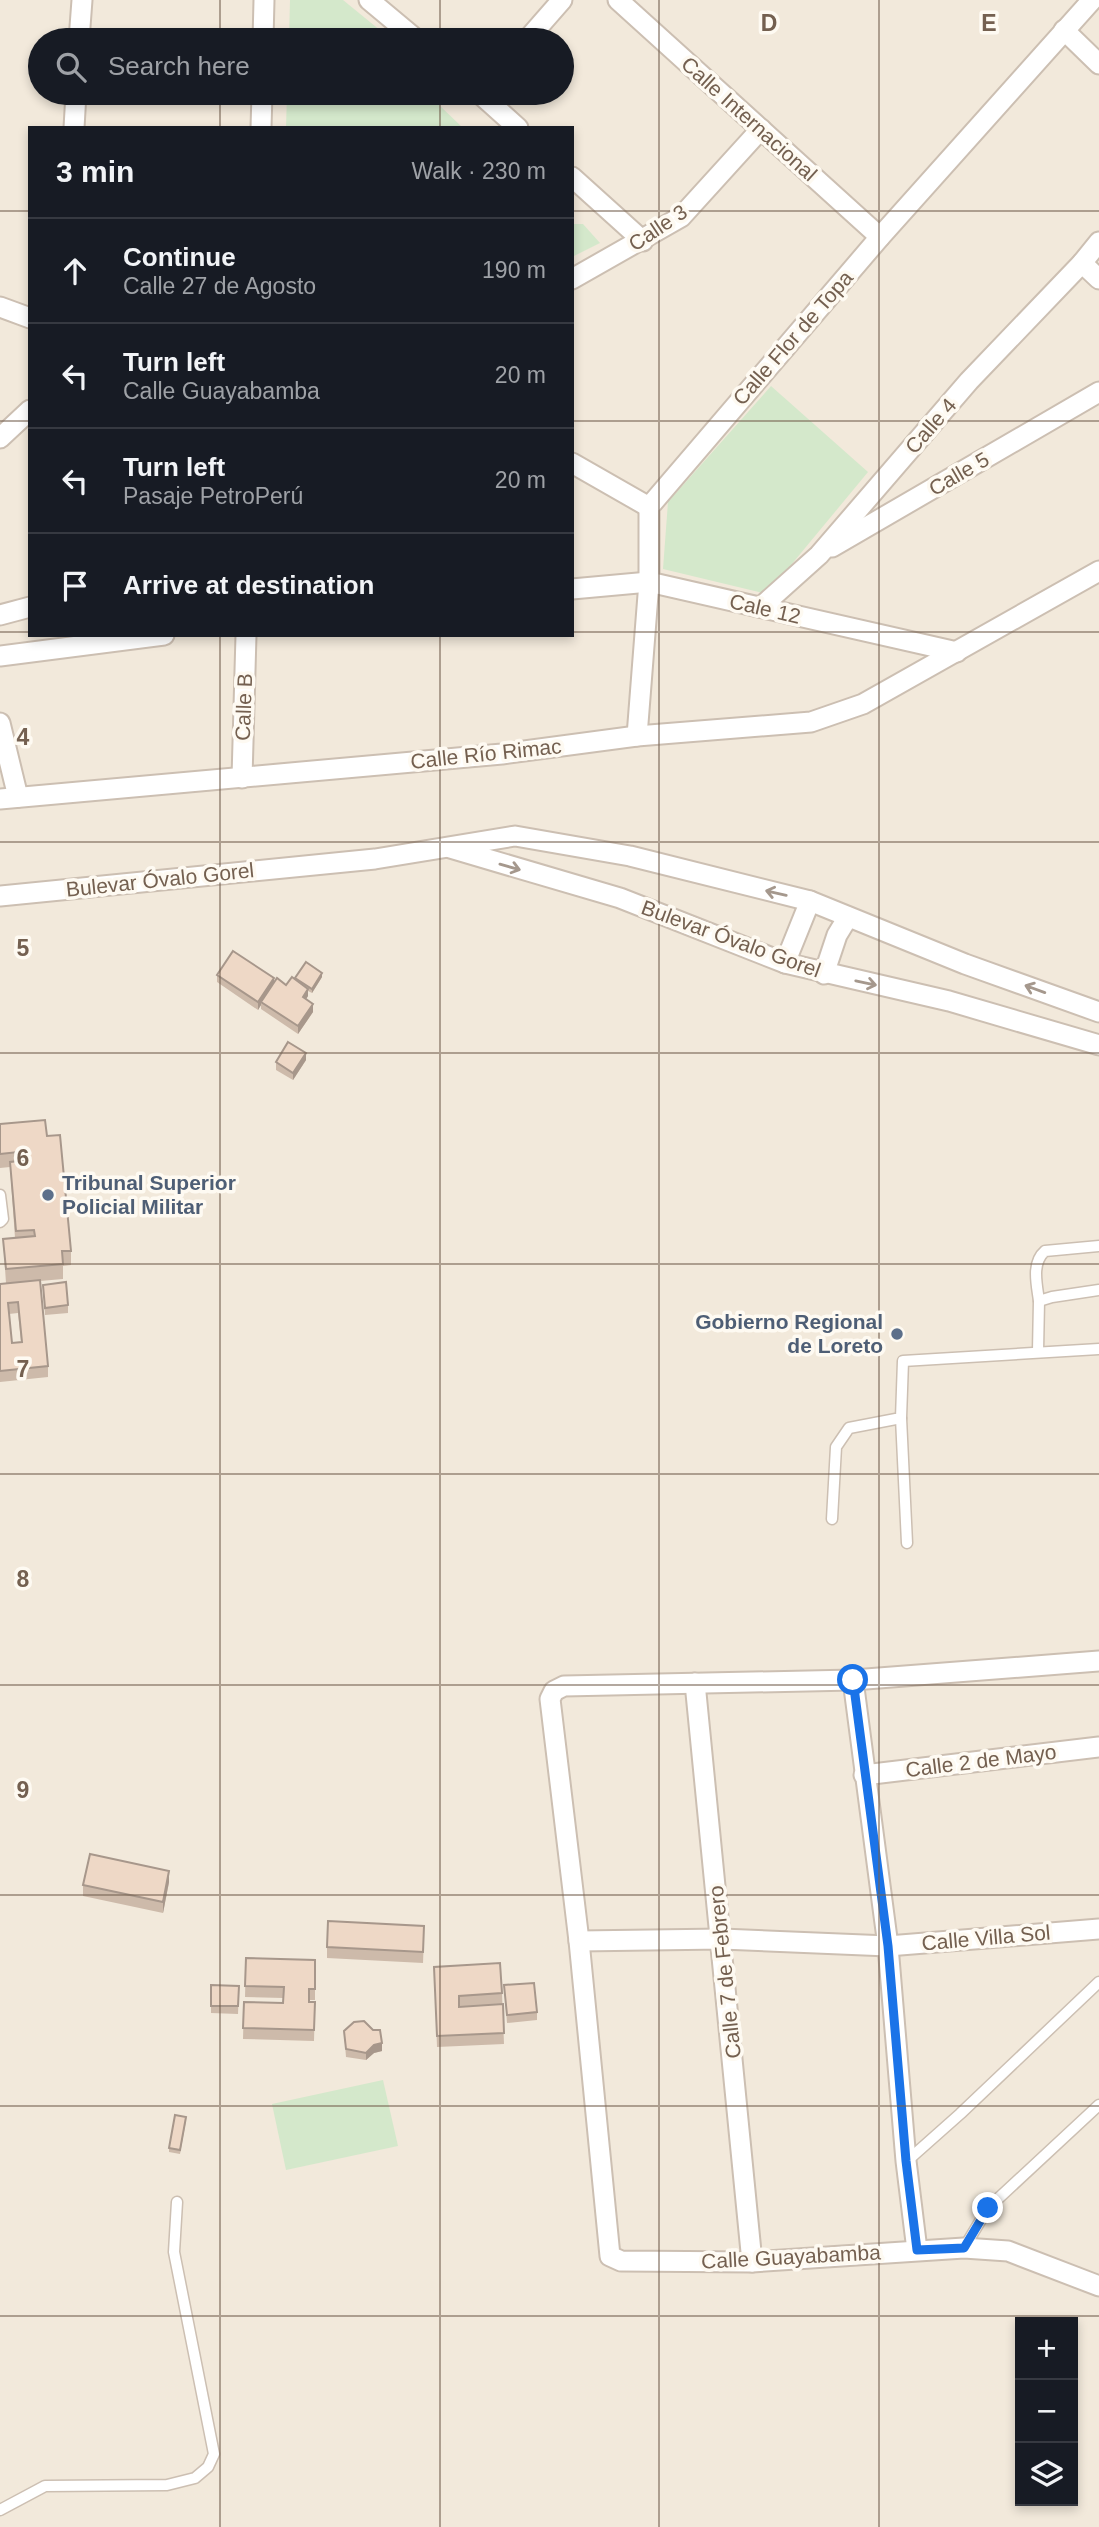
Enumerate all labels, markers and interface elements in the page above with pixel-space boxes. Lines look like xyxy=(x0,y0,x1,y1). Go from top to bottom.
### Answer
text: D xyxy=(761,10,777,36)
text: E xyxy=(981,10,997,36)
search box xyxy=(28,28,574,105)
icon: search xyxy=(52,48,90,86)
text: Search here xyxy=(108,51,250,81)
street label: Calle Internacional xyxy=(677,52,822,185)
text: 3 min xyxy=(56,155,134,188)
text: Walk · 230 m xyxy=(411,158,546,184)
street label: Calle 3 xyxy=(624,200,691,255)
text: Continue xyxy=(123,242,236,272)
icon: ahead xyxy=(56,252,94,290)
text: 190 m xyxy=(482,257,546,283)
street label: Calle Flor de Topa xyxy=(728,266,857,409)
text: Calle 27 de Agosto xyxy=(123,273,316,299)
text: Turn left xyxy=(123,347,225,377)
icon: left xyxy=(56,357,94,395)
text: 20 m xyxy=(495,362,546,388)
text: Calle Guayabamba xyxy=(123,378,320,404)
street label: Calle 4 xyxy=(900,393,961,458)
street label: Calle 5 xyxy=(925,447,993,500)
text: Turn left xyxy=(123,452,225,482)
icon: left xyxy=(56,462,94,500)
text: 20 m xyxy=(495,467,546,493)
text: Pasaje PetroPerú xyxy=(123,483,303,509)
icon: arrive xyxy=(56,567,94,605)
text: Arrive at destination xyxy=(123,570,374,600)
street label: Cale 12 xyxy=(727,589,803,628)
street label: Calle B xyxy=(231,673,256,741)
text: 4 xyxy=(17,724,30,750)
street label: Calle Río Rimac xyxy=(409,734,563,773)
street label: Bulevar Óvalo Gorel xyxy=(65,858,255,901)
one-way arrow xyxy=(499,862,521,875)
one-way arrow xyxy=(765,886,788,899)
street label: Bulevar Óvalo Gorel xyxy=(638,895,824,982)
text: 5 xyxy=(17,935,30,961)
one-way arrow xyxy=(854,976,877,990)
one-way arrow xyxy=(1024,982,1046,994)
text: 6 xyxy=(17,1145,29,1171)
place label: Tribunal Superior Policial Militar xyxy=(62,1171,236,1218)
marker: Tribunal Superior Policial Militar xyxy=(40,1187,56,1203)
place label: Gobierno Regional de Loreto xyxy=(695,1310,883,1357)
marker: Gobierno Regional de Loreto xyxy=(889,1326,905,1342)
text: 7 xyxy=(17,1356,29,1382)
text: 8 xyxy=(17,1566,30,1592)
route start xyxy=(837,1664,868,1695)
street label: Calle 2 de Mayo xyxy=(904,1740,1058,1781)
text: 9 xyxy=(17,1777,29,1803)
street label: Calle 7 de Febrero xyxy=(704,1884,745,2060)
street label: Calle Villa Sol xyxy=(921,1920,1051,1955)
route end xyxy=(972,2192,1003,2223)
street label: Calle Guayabamba xyxy=(701,2240,882,2273)
map controls xyxy=(1015,2317,1078,2506)
button: + xyxy=(1015,2317,1078,2380)
button: − xyxy=(1015,2380,1078,2443)
button: layers xyxy=(1015,2443,1078,2506)

